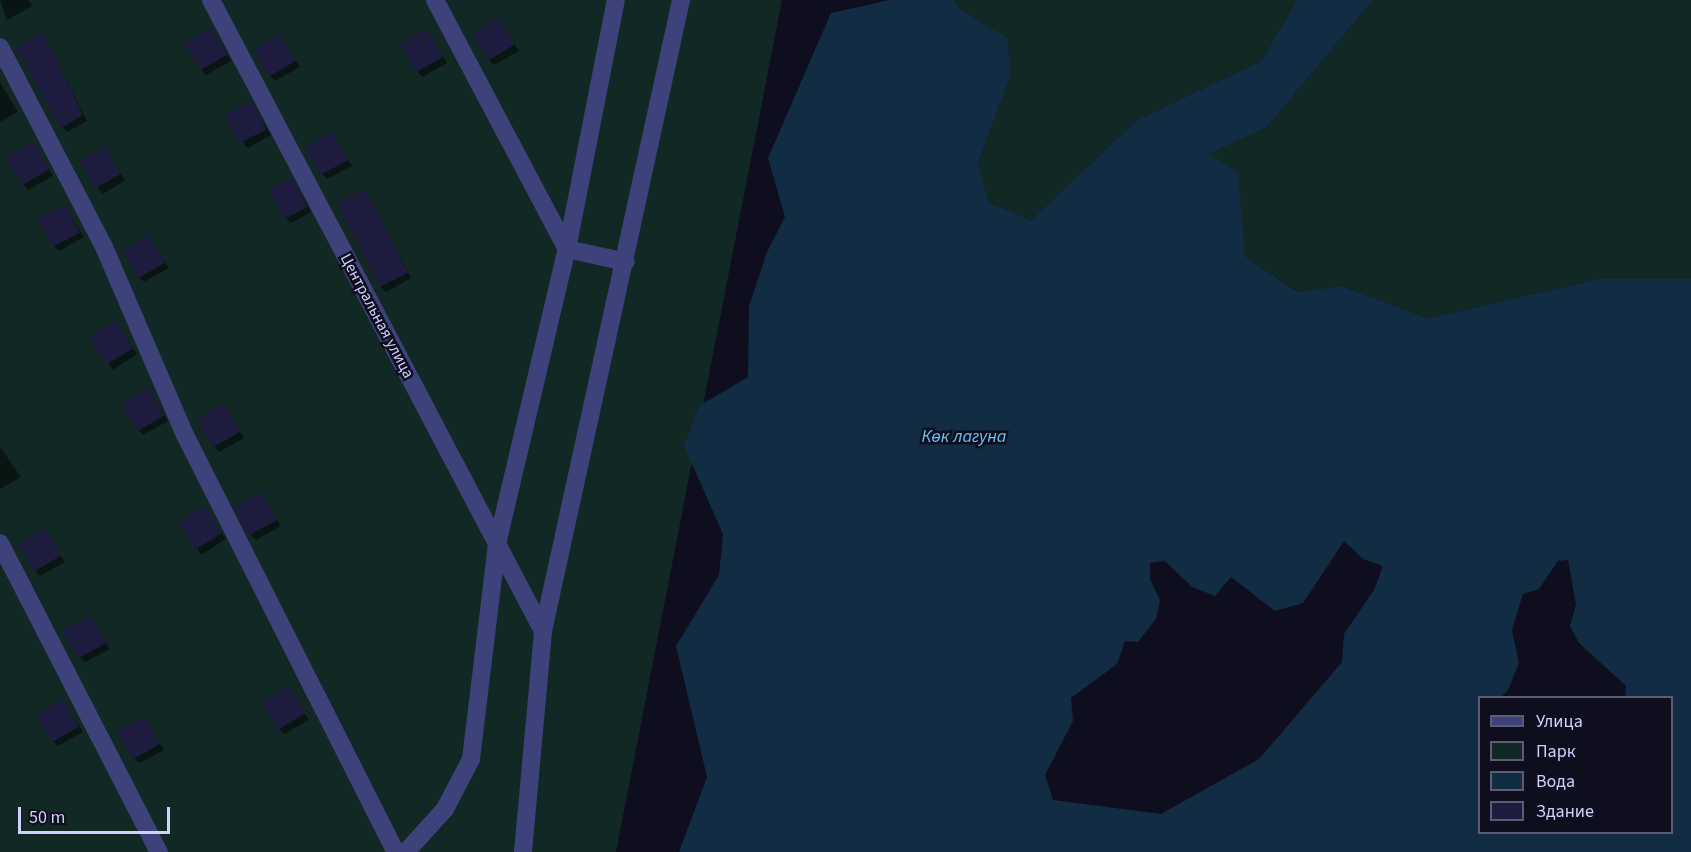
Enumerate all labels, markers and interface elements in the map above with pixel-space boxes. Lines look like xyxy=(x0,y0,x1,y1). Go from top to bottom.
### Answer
street label: Центральная улица xyxy=(336,250,418,382)
water label: Көк лагуна xyxy=(922,426,1006,448)
legend xyxy=(1478,696,1673,834)
text: Улица xyxy=(1536,709,1583,734)
text: Парк xyxy=(1536,739,1576,764)
text: Вода xyxy=(1536,769,1575,794)
scale bar xyxy=(21,795,172,833)
text: Здание xyxy=(1536,799,1594,824)
text: 50 m xyxy=(29,805,65,830)

